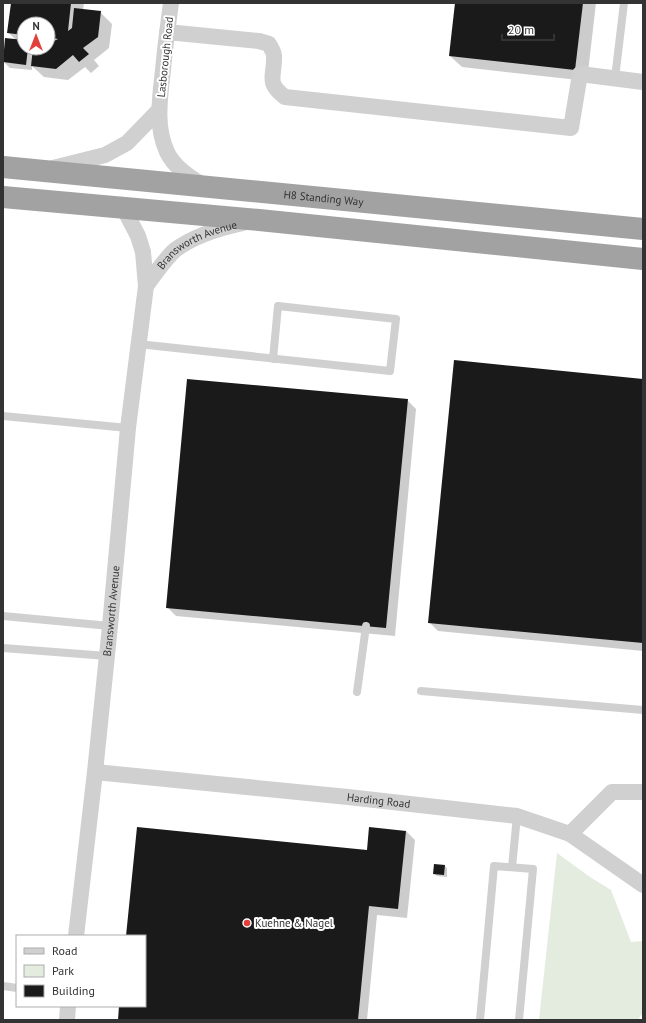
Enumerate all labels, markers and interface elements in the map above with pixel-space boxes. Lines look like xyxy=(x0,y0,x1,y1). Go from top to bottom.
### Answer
north arrow xyxy=(16,16,56,56)
street label: Lasborough Road xyxy=(154,16,176,98)
scale bar xyxy=(502,16,554,42)
text: N xyxy=(32,19,40,33)
text: 20 m xyxy=(508,22,534,37)
street label: H8 Standing Way xyxy=(283,187,365,209)
street label: Bransworth Avenue xyxy=(154,217,239,272)
street label: Bransworth Avenue xyxy=(100,565,122,657)
street label: Harding Road xyxy=(346,790,411,811)
place label: Kuehne & Nagel xyxy=(255,916,334,930)
marker: Kuehne & Nagel xyxy=(242,918,252,928)
legend xyxy=(16,935,146,1007)
text: Road xyxy=(52,943,77,958)
text: Park xyxy=(52,963,74,978)
text: Building xyxy=(52,983,95,998)

